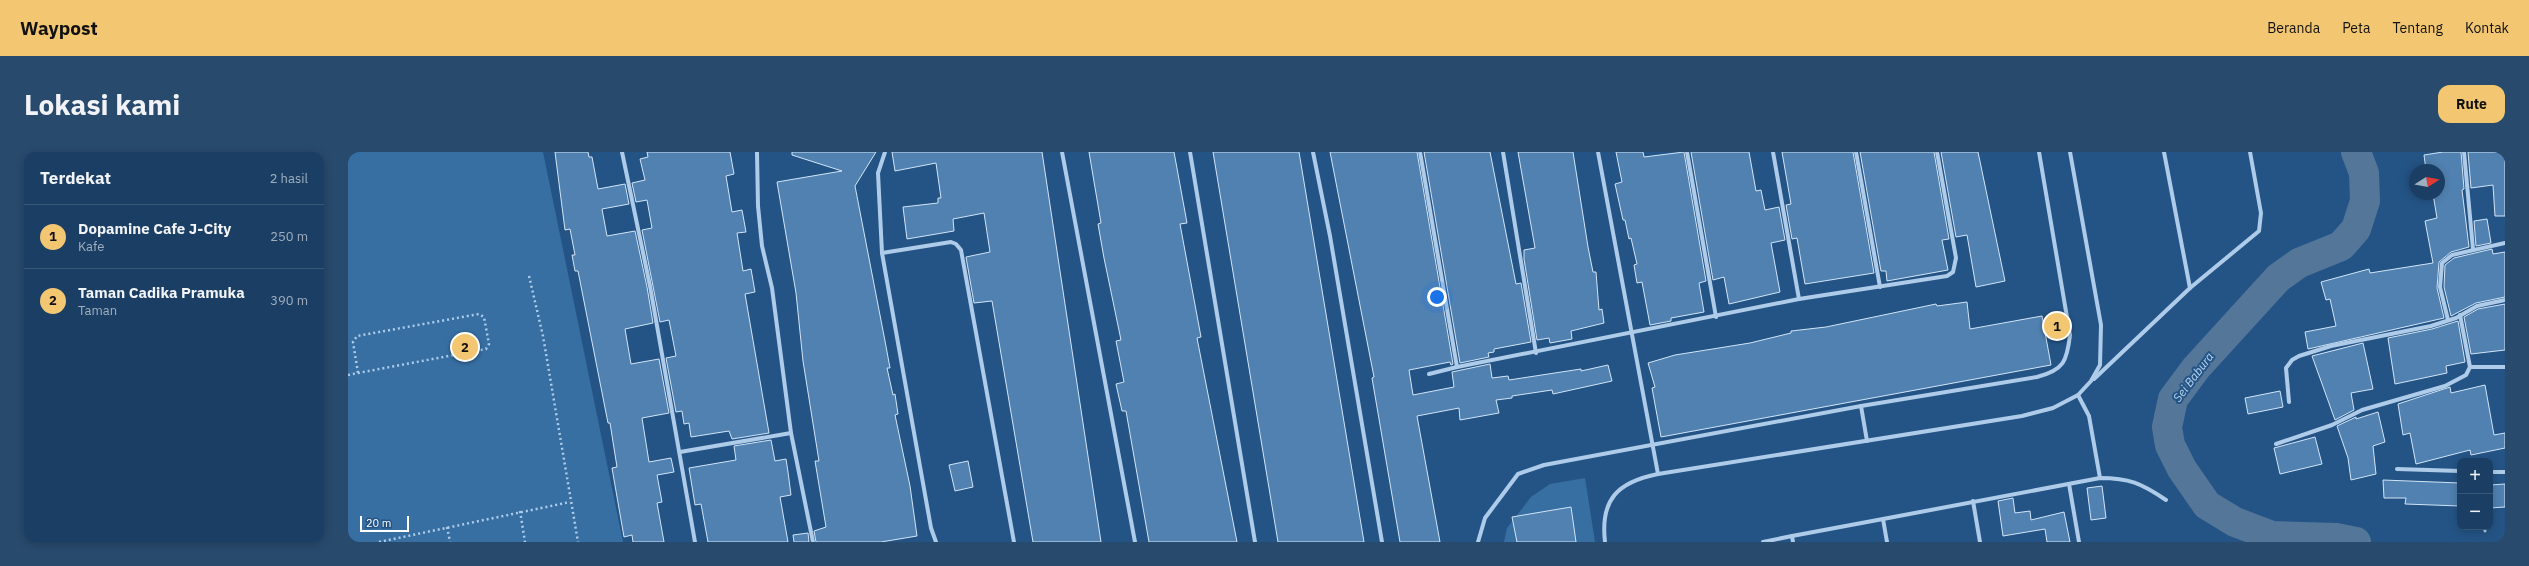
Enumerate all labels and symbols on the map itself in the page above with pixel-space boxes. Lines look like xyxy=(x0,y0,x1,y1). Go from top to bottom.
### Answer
north arrow xyxy=(2409,164,2445,200)
your location xyxy=(1427,287,1447,307)
pin: 1 xyxy=(2044,311,2070,341)
pin: 2 xyxy=(452,332,478,362)
water label: Sei Babura xyxy=(2169,349,2217,405)
scale bar xyxy=(360,514,409,533)

